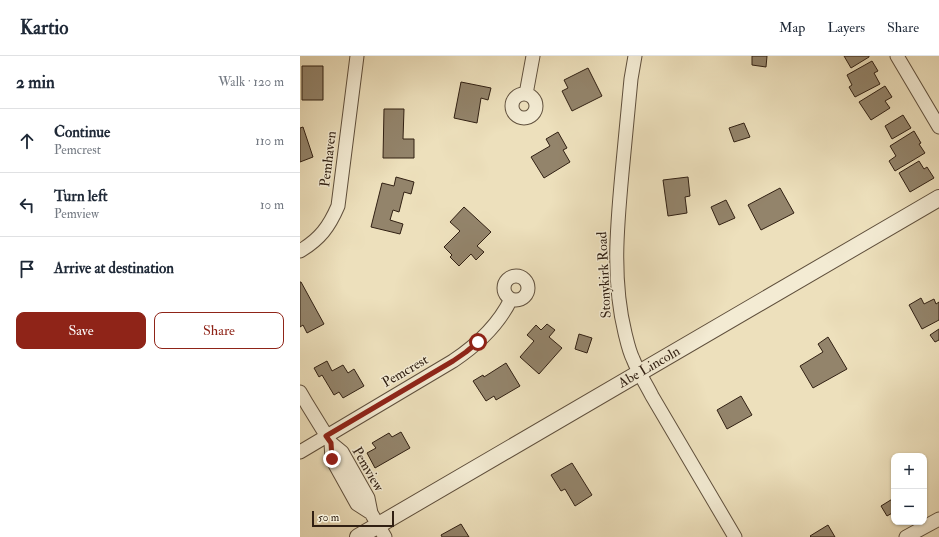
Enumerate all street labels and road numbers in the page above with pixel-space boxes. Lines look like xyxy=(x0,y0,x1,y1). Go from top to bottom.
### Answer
street label: Pemhaven xyxy=(316,130,340,188)
street label: Stonykirk Road xyxy=(593,231,616,319)
street label: Abe Lincoln xyxy=(614,342,683,392)
street label: Pemcrest xyxy=(379,351,432,391)
street label: Pemview xyxy=(349,444,388,495)

